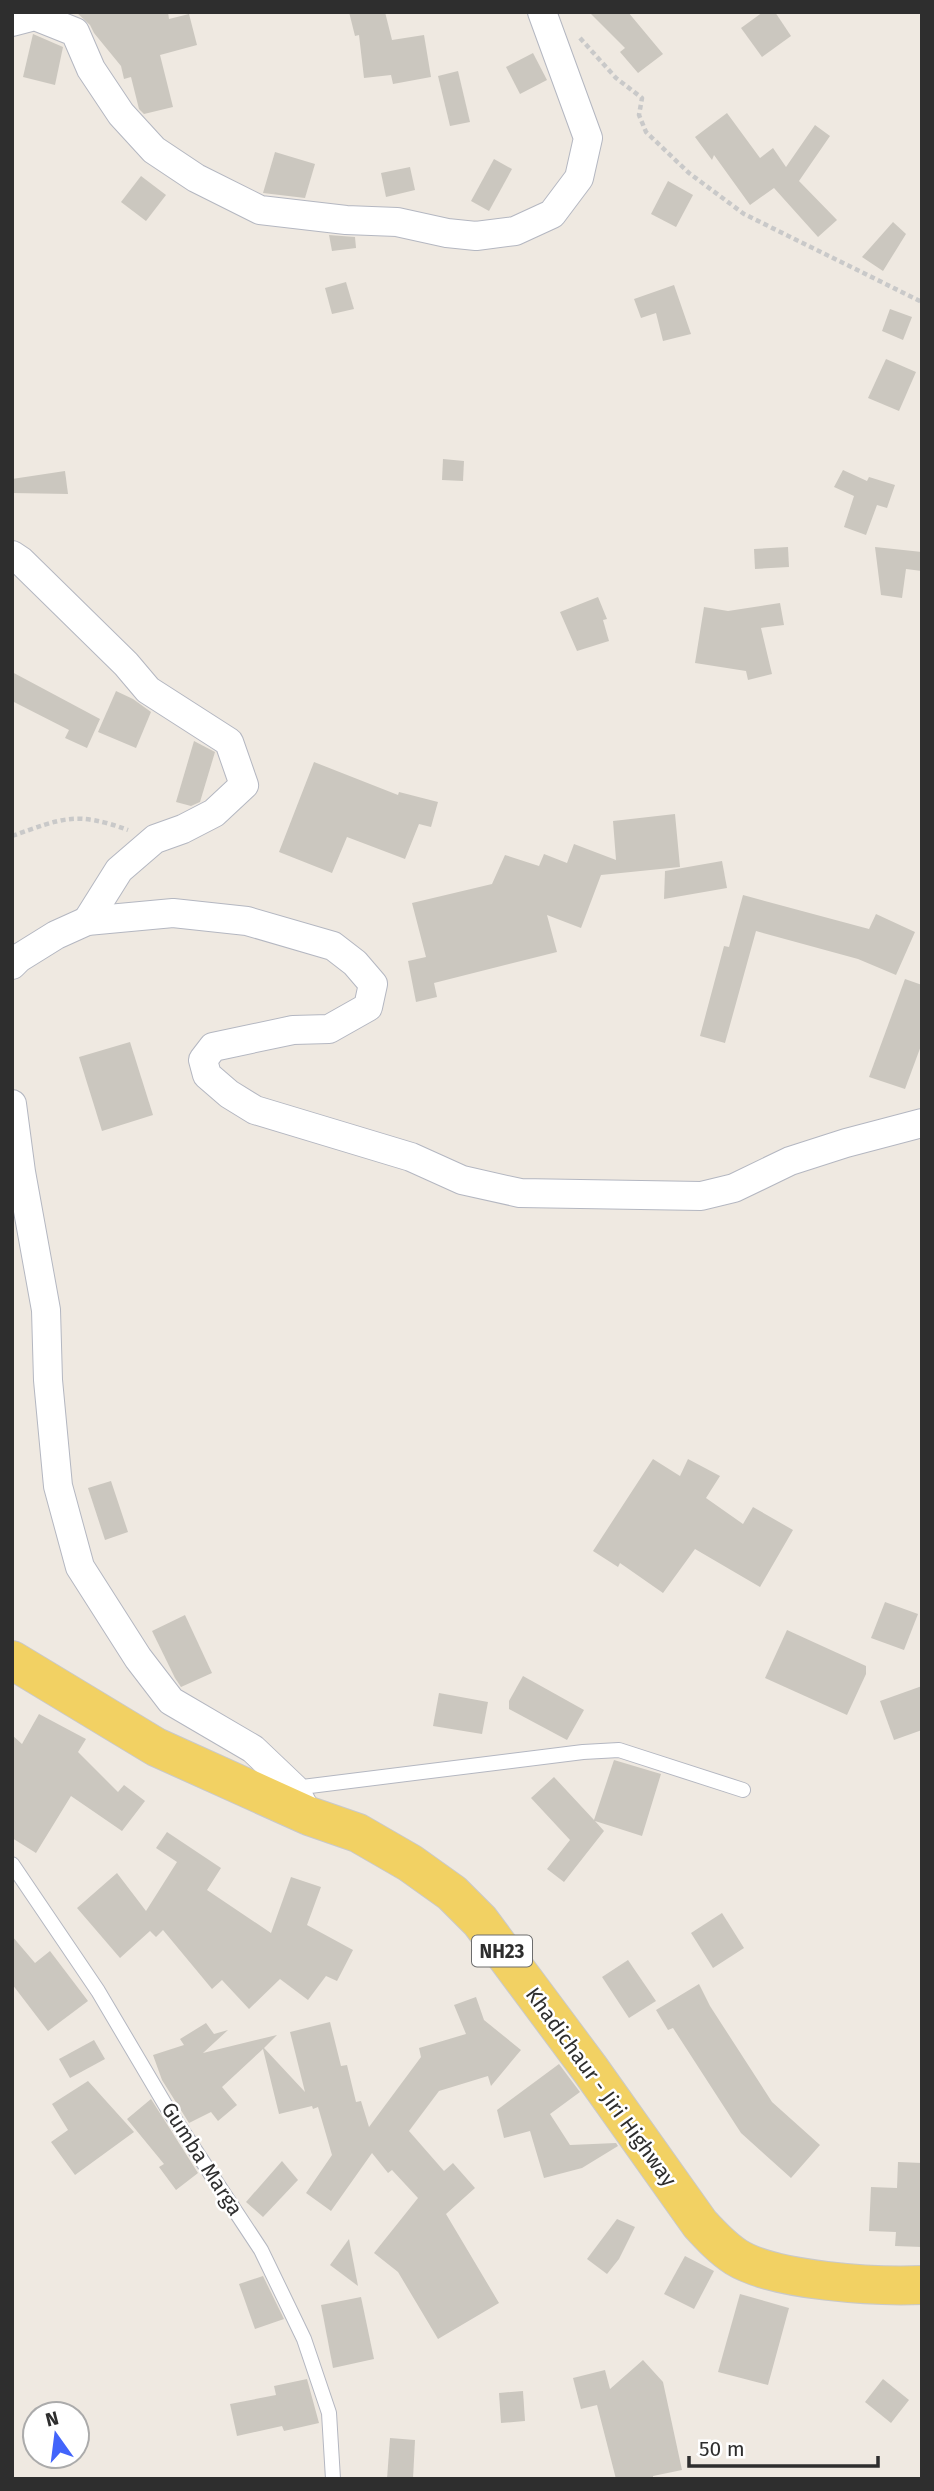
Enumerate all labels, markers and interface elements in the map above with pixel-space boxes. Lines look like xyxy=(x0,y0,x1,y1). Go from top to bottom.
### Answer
road number: NH23 xyxy=(472,1936,532,1966)
street label: Khadichaur - Jiri Highway xyxy=(520,1982,682,2192)
street label: Gumba Marga xyxy=(156,2097,248,2221)
north arrow xyxy=(21,2400,91,2470)
text: N xyxy=(43,2406,61,2432)
scale bar xyxy=(689,2424,878,2468)
text: 50 m xyxy=(699,2436,745,2462)

